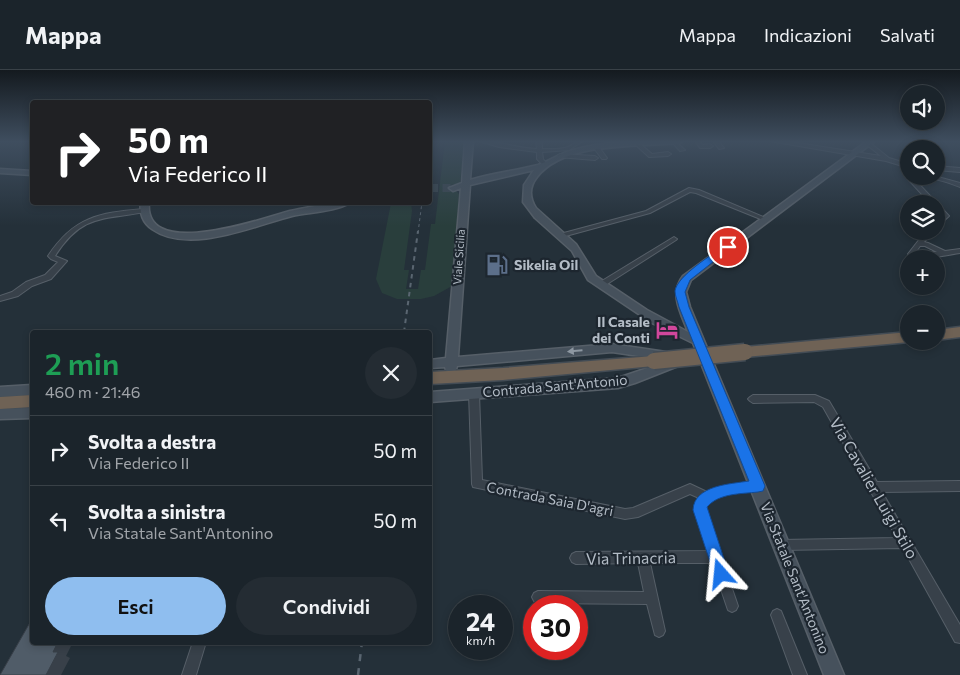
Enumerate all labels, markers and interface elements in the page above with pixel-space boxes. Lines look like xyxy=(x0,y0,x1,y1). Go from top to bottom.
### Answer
text: Mappa xyxy=(25,20,102,49)
text: Mappa xyxy=(679,24,736,46)
text: Indicazioni xyxy=(764,24,852,46)
text: Salvati xyxy=(880,24,935,46)
map controls xyxy=(900,85,945,350)
button: sound xyxy=(900,85,945,130)
text: 50 m xyxy=(128,117,209,160)
icon: right xyxy=(45,120,110,185)
button: search xyxy=(900,140,945,185)
text: Via Federico II xyxy=(128,160,268,187)
button: layers xyxy=(900,195,945,240)
pin xyxy=(707,226,749,268)
street label: Viale Sicilia xyxy=(450,229,467,285)
icon: arrive xyxy=(714,233,742,261)
button: + xyxy=(900,250,945,295)
fuel station icon: Sikelia Oil xyxy=(484,252,510,278)
place label: Sikelia Oil xyxy=(514,256,578,273)
button: − xyxy=(900,305,945,350)
place label: Il Casale dei Conti xyxy=(592,313,650,346)
hotel icon: Il Casale dei Conti xyxy=(654,317,680,343)
text: 2 min xyxy=(45,344,119,381)
button: close xyxy=(365,347,417,399)
one-way arrow xyxy=(567,347,583,355)
street label: Contrada Sant'Antonio xyxy=(482,371,628,400)
text: 460 m · 21:46 xyxy=(45,382,140,401)
street label: Via Cavalier Luigi Stilo xyxy=(826,414,923,562)
text: Svolta a destra xyxy=(88,430,216,453)
icon: right xyxy=(45,437,73,465)
text: 50 m xyxy=(373,439,417,462)
text: Via Federico II xyxy=(88,453,189,472)
street label: Contrada Saia D'agri xyxy=(485,478,615,519)
street label: Via Statale Sant'Antonino xyxy=(757,499,834,656)
text: Svolta a sinistra xyxy=(88,500,226,523)
icon: left xyxy=(45,507,73,535)
text: 50 m xyxy=(373,509,417,532)
text: Via Statale Sant'Antonino xyxy=(88,523,273,542)
street label: Via Trinacria xyxy=(586,547,676,568)
position arrow xyxy=(694,547,746,599)
button: Esci xyxy=(45,577,226,635)
button: Condividi xyxy=(236,577,417,635)
speed limit sign: 30 xyxy=(523,595,588,660)
text: 24 xyxy=(466,606,495,636)
text: km/h xyxy=(466,633,495,647)

